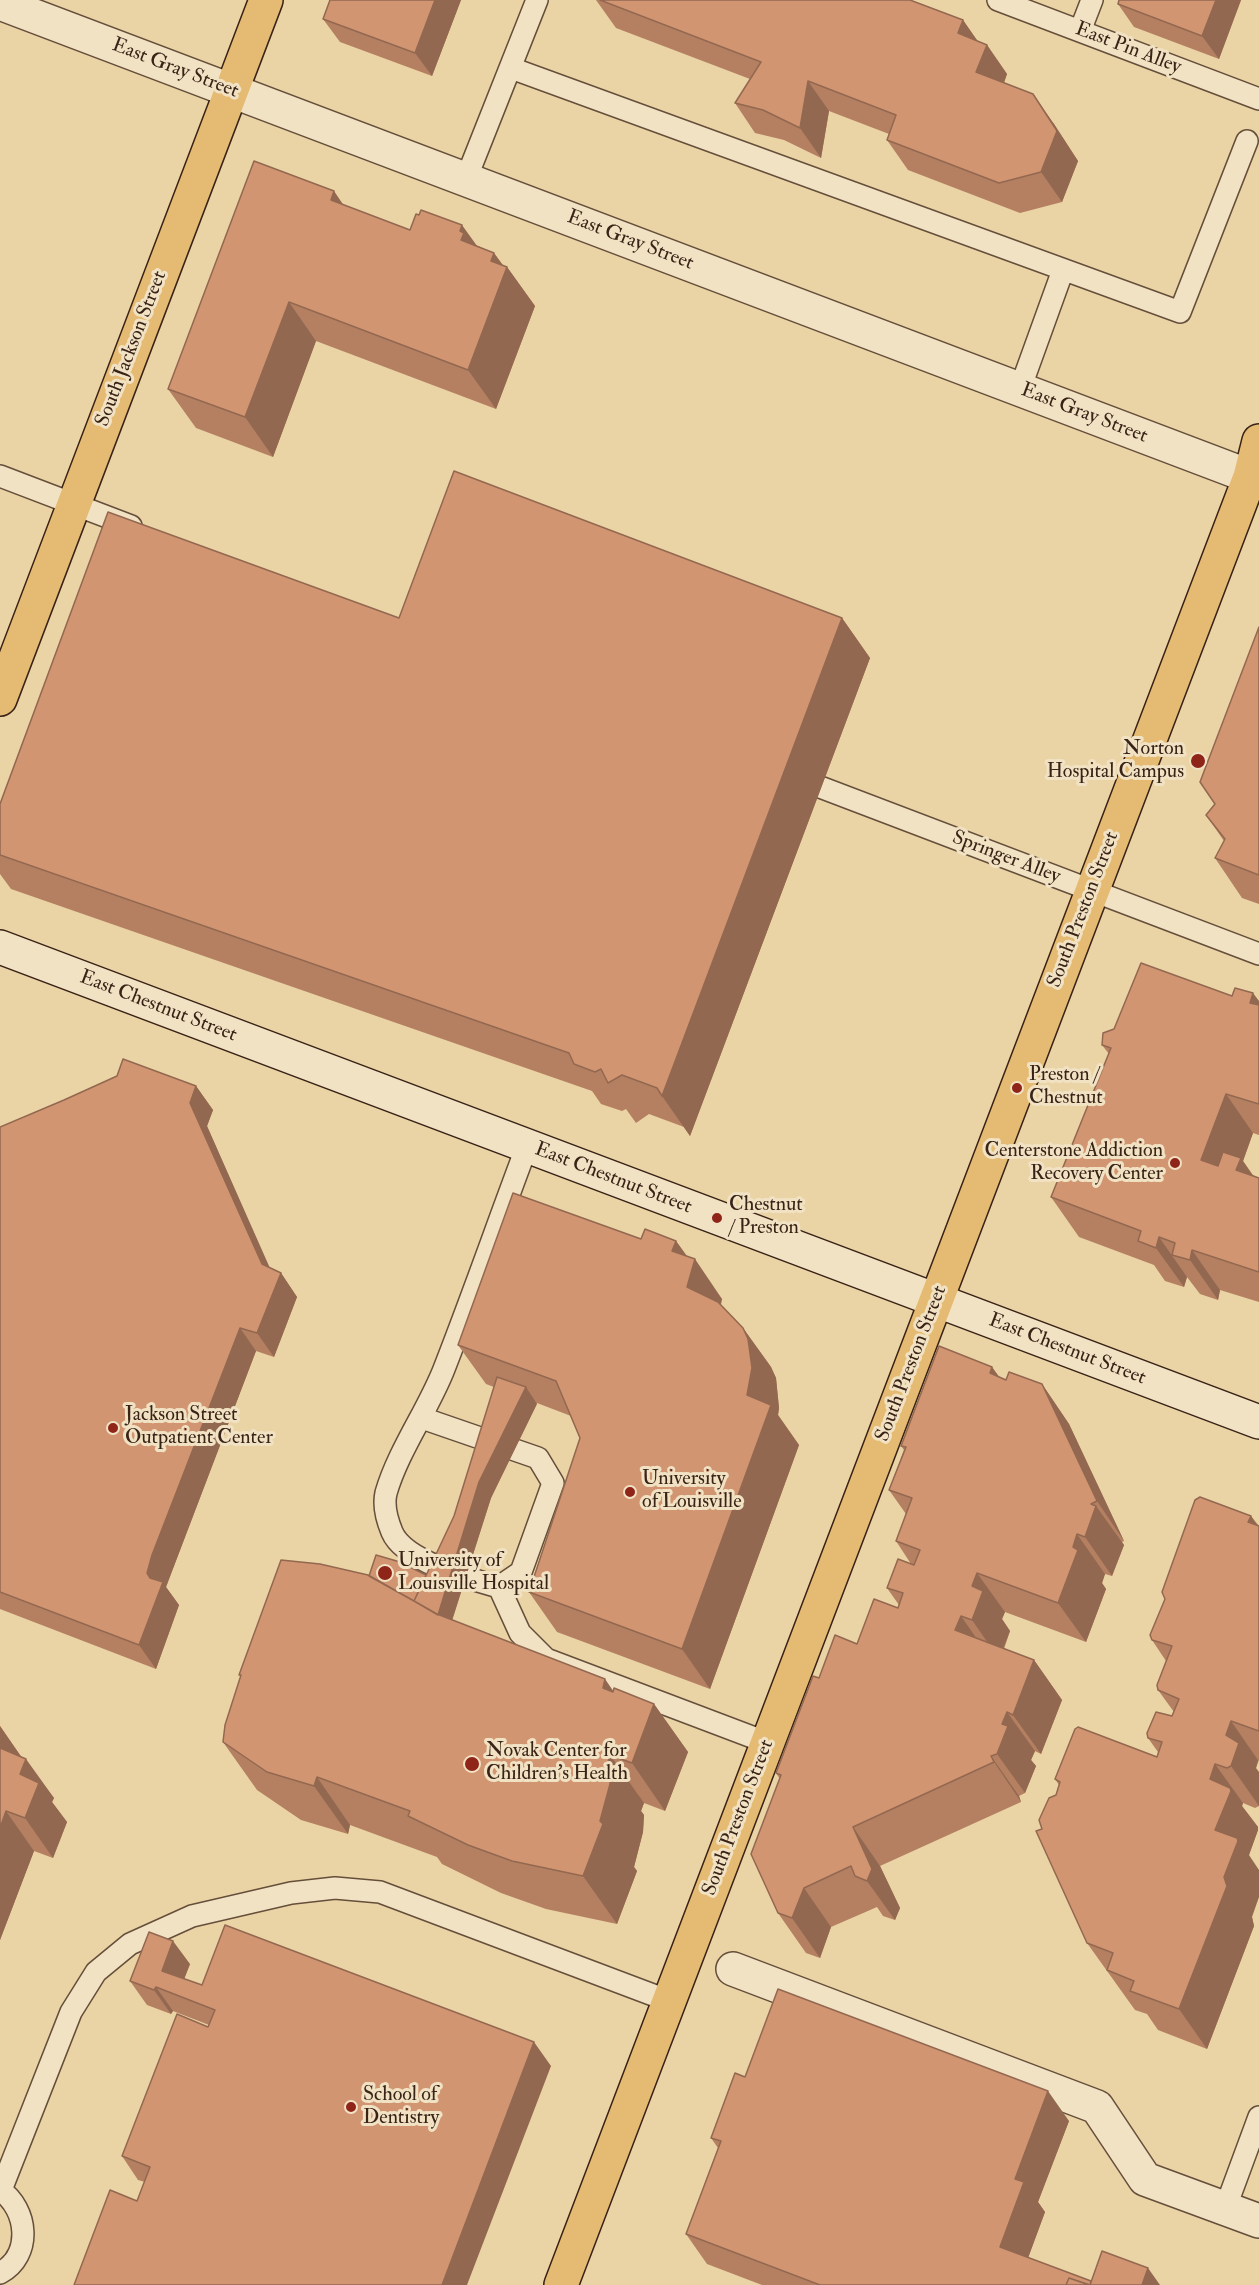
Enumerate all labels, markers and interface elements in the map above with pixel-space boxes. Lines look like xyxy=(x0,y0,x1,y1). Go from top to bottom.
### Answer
street label: East Pin Alley xyxy=(1072,18,1184,80)
street label: East Gray Street xyxy=(108,34,242,104)
street label: East Gray Street xyxy=(563,206,697,276)
street label: South Jackson Street xyxy=(91,268,173,430)
street label: East Gray Street xyxy=(1017,379,1151,449)
place label: Norton Hospital Campus xyxy=(1047,738,1184,785)
marker: Norton Hospital Campus xyxy=(1189,752,1207,770)
street label: Springer Alley xyxy=(948,826,1064,890)
street label: South Preston Street xyxy=(1043,829,1125,991)
street label: East Chestnut Street xyxy=(76,966,240,1048)
place label: Preston / Chestnut xyxy=(1029,1064,1103,1111)
marker: Preston / Chestnut xyxy=(1010,1081,1024,1095)
street label: East Chestnut Street xyxy=(531,1138,695,1220)
place label: Centerstone Addiction Recovery Center xyxy=(984,1140,1163,1187)
marker: Centerstone Addiction Recovery Center xyxy=(1168,1156,1182,1170)
place label: Chestnut / Preston xyxy=(729,1194,803,1241)
marker: Chestnut / Preston xyxy=(710,1211,724,1225)
street label: South Preston Street xyxy=(871,1283,953,1445)
street label: East Chestnut Street xyxy=(985,1309,1149,1391)
place label: Jackson Street Outpatient Center xyxy=(125,1404,273,1451)
marker: Jackson Street Outpatient Center xyxy=(106,1421,120,1435)
place label: University of Louisville xyxy=(642,1468,742,1515)
marker: University of Louisville xyxy=(623,1485,637,1499)
place label: University of Louisville Hospital xyxy=(398,1550,549,1597)
marker: University of Louisville Hospital xyxy=(376,1564,394,1582)
street label: South Preston Street xyxy=(698,1737,780,1899)
place label: Novak Center for Children's Health xyxy=(486,1740,628,1787)
marker: Novak Center for Children's Health xyxy=(463,1755,481,1773)
place label: School of Dentistry xyxy=(363,2084,439,2131)
marker: School of Dentistry xyxy=(344,2100,358,2114)

